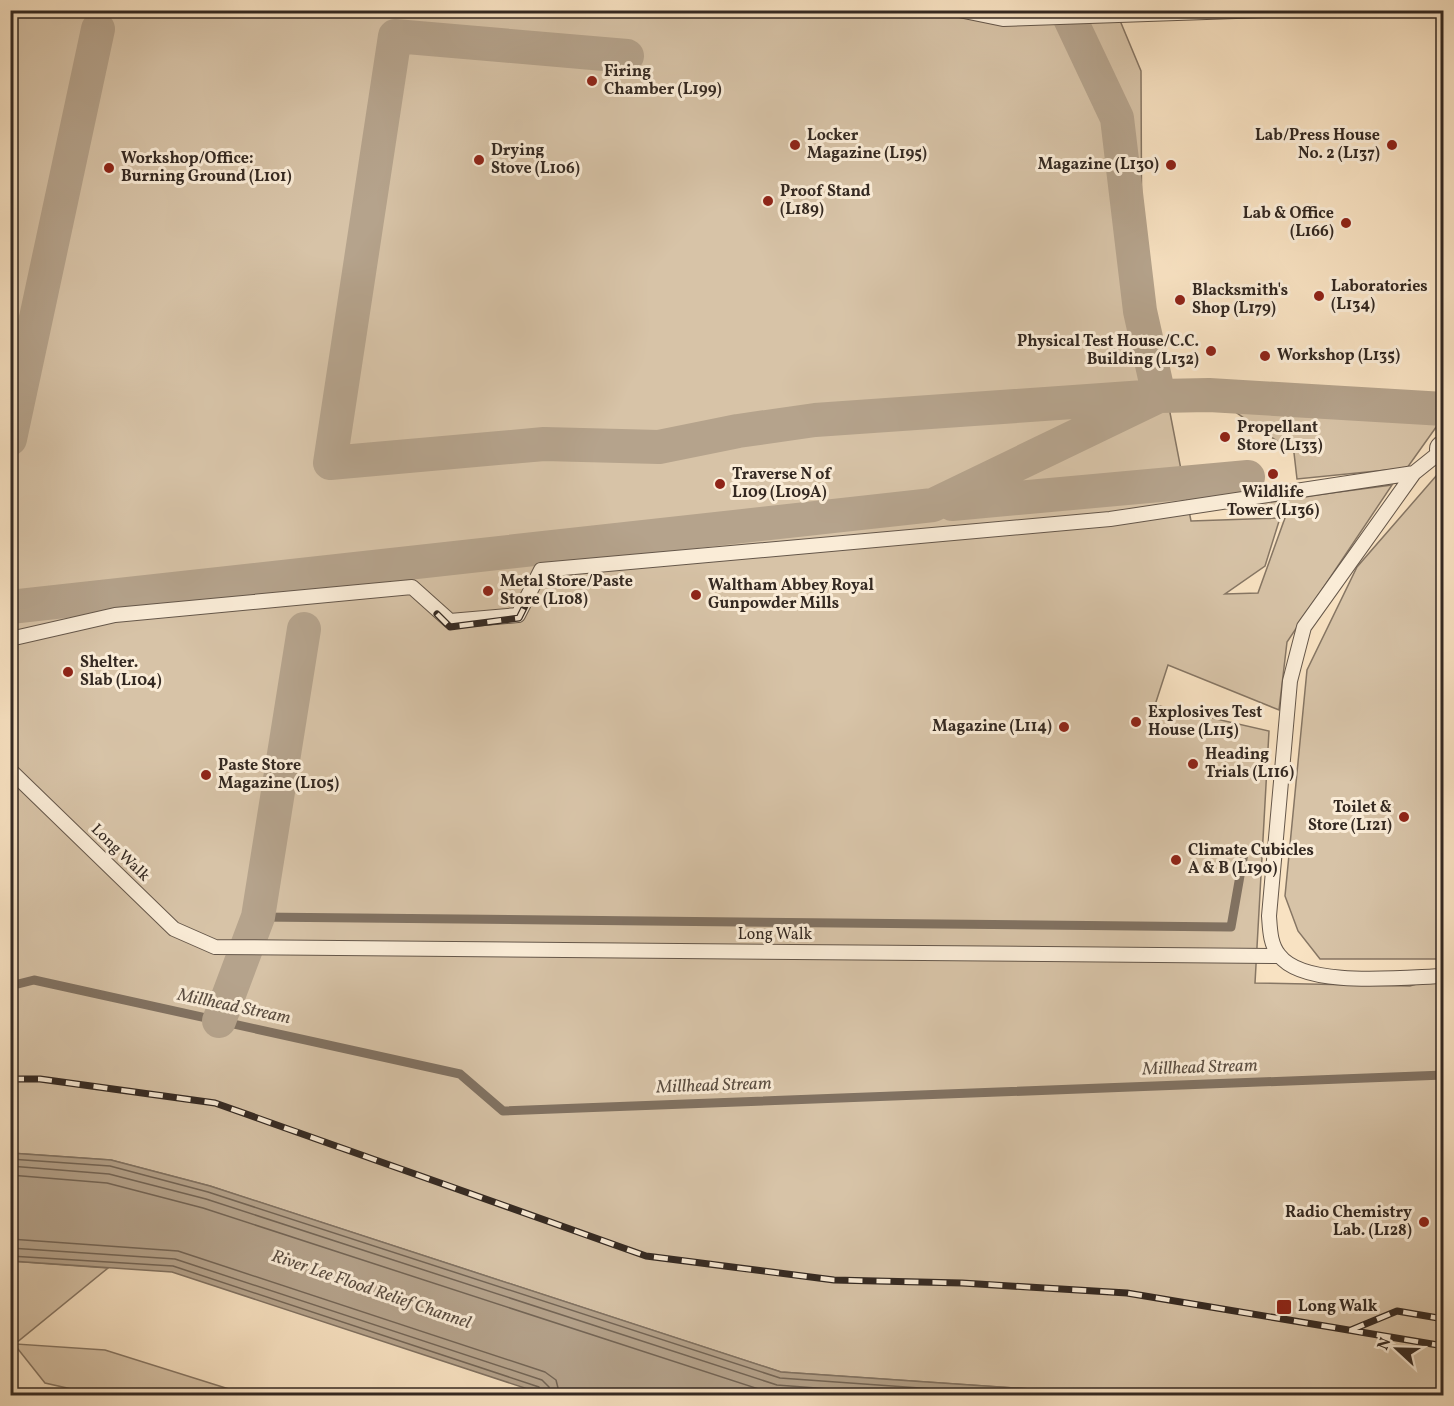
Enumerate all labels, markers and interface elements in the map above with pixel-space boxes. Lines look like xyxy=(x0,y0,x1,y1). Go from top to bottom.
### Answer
place label: Firing Chamber (L199) xyxy=(604,61,722,101)
marker: Firing Chamber (L199) xyxy=(585,74,599,88)
place label: Locker Magazine (L195) xyxy=(807,125,927,165)
place label: Lab/Press House No. 2 (L137) xyxy=(1255,125,1380,165)
marker: Locker Magazine (L195) xyxy=(788,138,802,152)
marker: Lab/Press House No. 2 (L137) xyxy=(1385,138,1399,152)
place label: Drying Stove (L106) xyxy=(491,140,580,180)
place label: Workshop/Office: Burning Ground (L101) xyxy=(121,148,292,188)
marker: Drying Stove (L106) xyxy=(472,153,486,167)
place label: Magazine (L130) xyxy=(1038,154,1159,176)
marker: Magazine (L130) xyxy=(1164,158,1178,172)
marker: Workshop/Office: Burning Ground (L101) xyxy=(102,161,116,175)
place label: Proof Stand (L189) xyxy=(780,181,871,221)
marker: Proof Stand (L189) xyxy=(761,194,775,208)
place label: Lab & Office (L166) xyxy=(1243,203,1334,243)
marker: Lab & Office (L166) xyxy=(1339,216,1353,230)
place label: Laboratories (L134) xyxy=(1331,276,1428,316)
place label: Blacksmith's Shop (L179) xyxy=(1192,280,1288,320)
marker: Laboratories (L134) xyxy=(1312,289,1326,303)
marker: Blacksmith's Shop (L179) xyxy=(1173,293,1187,307)
place label: Physical Test House/C.C. Building (L132) xyxy=(1017,331,1199,371)
marker: Physical Test House/C.C. Building (L132) xyxy=(1204,344,1218,358)
place label: Workshop (L135) xyxy=(1277,345,1400,367)
marker: Workshop (L135) xyxy=(1258,349,1272,363)
place label: Propellant Store (L133) xyxy=(1237,417,1323,457)
marker: Propellant Store (L133) xyxy=(1218,430,1232,444)
place label: Traverse N of L109 (L109A) xyxy=(732,464,832,504)
marker: Wildlife Tower (L136) xyxy=(1266,467,1280,481)
marker: Traverse N of L109 (L109A) xyxy=(713,477,727,491)
place label: Wildlife Tower (L136) xyxy=(1227,482,1319,522)
place label: Metal Store/Paste Store (L108) xyxy=(500,571,633,611)
place label: Waltham Abbey Royal Gunpowder Mills xyxy=(708,575,875,615)
marker: Metal Store/Paste Store (L108) xyxy=(481,584,495,598)
marker: Waltham Abbey Royal Gunpowder Mills xyxy=(689,588,703,602)
place label: Shelter. Slab (L104) xyxy=(80,652,162,692)
marker: Shelter. Slab (L104) xyxy=(61,665,75,679)
place label: Explosives Test House (L115) xyxy=(1148,702,1262,742)
marker: Explosives Test House (L115) xyxy=(1129,715,1143,729)
place label: Magazine (L114) xyxy=(932,716,1052,738)
marker: Magazine (L114) xyxy=(1057,720,1071,734)
place label: Heading Trials (L116) xyxy=(1205,744,1294,784)
place label: Paste Store Magazine (L105) xyxy=(218,755,339,795)
marker: Heading Trials (L116) xyxy=(1186,757,1200,771)
marker: Paste Store Magazine (L105) xyxy=(199,768,213,782)
place label: Toilet & Store (L121) xyxy=(1308,797,1392,837)
marker: Toilet & Store (L121) xyxy=(1397,810,1411,824)
street label: Long Walk xyxy=(86,819,155,887)
place label: Climate Cubicles A & B (L190) xyxy=(1188,840,1314,880)
marker: Climate Cubicles A & B (L190) xyxy=(1169,853,1183,867)
street label: Long Walk xyxy=(738,924,812,946)
water label: Millhead Stream xyxy=(174,983,293,1031)
water label: Millhead Stream xyxy=(1141,1053,1258,1083)
water label: Millhead Stream xyxy=(655,1071,772,1101)
place label: Radio Chemistry Lab. (L128) xyxy=(1285,1202,1412,1242)
marker: Radio Chemistry Lab. (L128) xyxy=(1417,1215,1431,1229)
water label: River Lee Flood Relief Channel xyxy=(268,1244,475,1336)
place label: Long Walk xyxy=(1298,1296,1378,1318)
marker: Long Walk xyxy=(1275,1298,1293,1316)
north arrow xyxy=(1367,1319,1427,1379)
text: N xyxy=(1373,1334,1397,1354)

